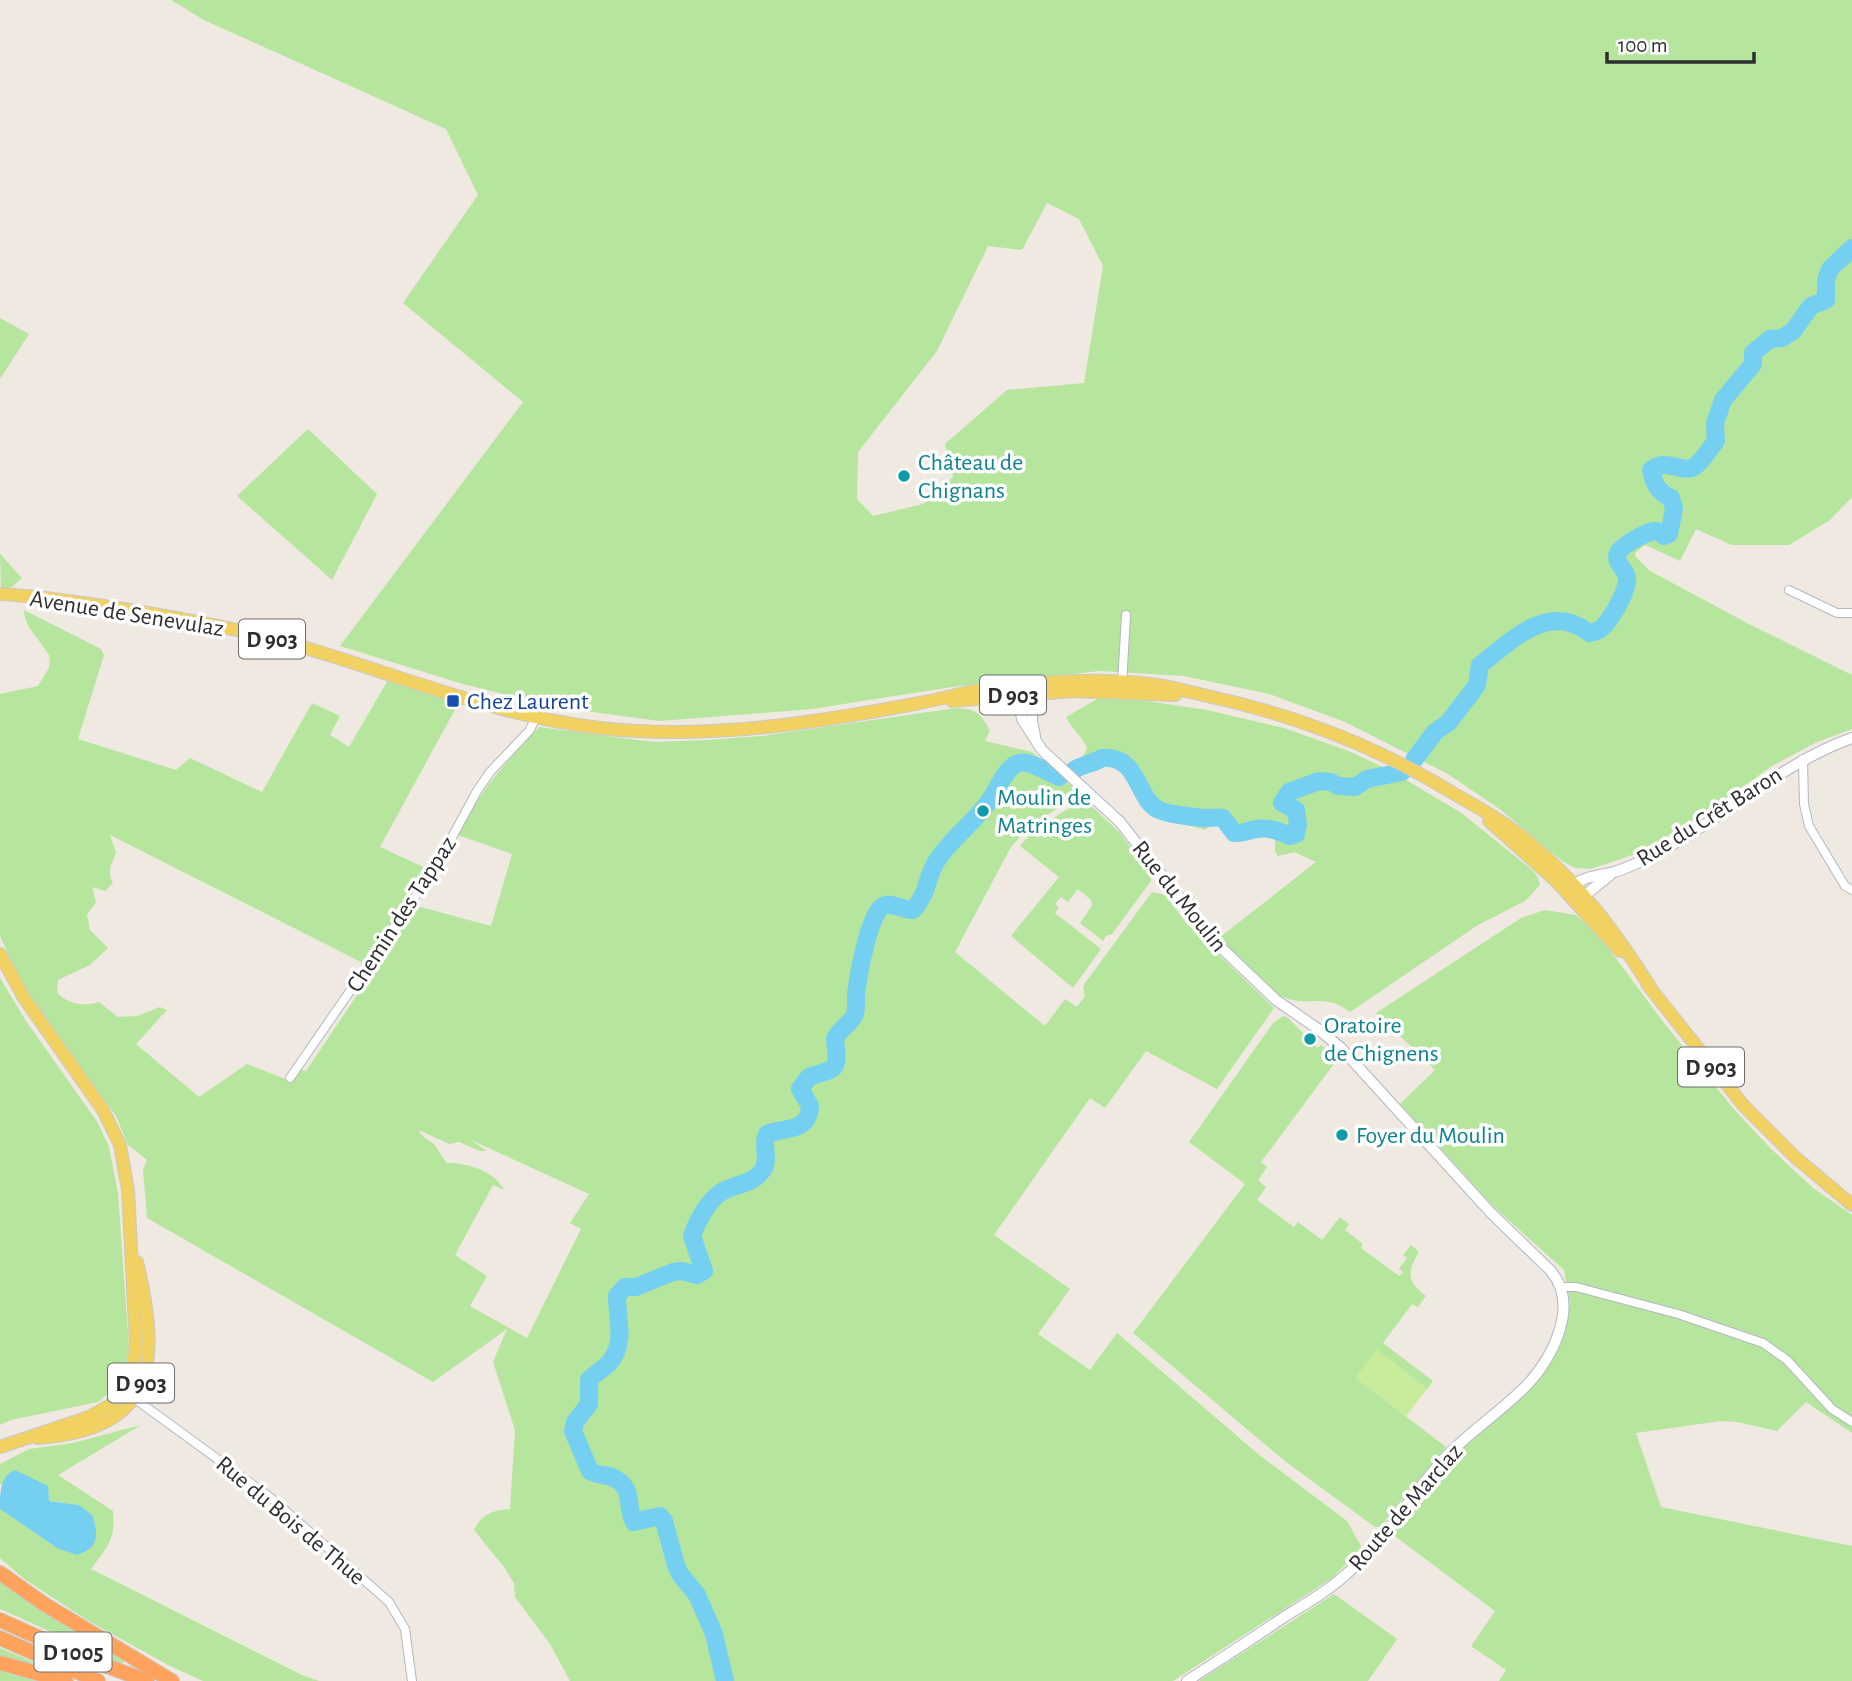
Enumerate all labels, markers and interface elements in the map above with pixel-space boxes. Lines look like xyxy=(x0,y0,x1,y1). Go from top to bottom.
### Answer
scale bar xyxy=(1607,21,1754,65)
text: 100 m xyxy=(1618,35,1668,56)
place label: Château de Chignans xyxy=(918,451,1023,503)
marker: Château de Chignans xyxy=(896,468,912,484)
street label: Avenue de Senevulaz xyxy=(28,587,226,641)
road number: D 903 xyxy=(239,620,305,659)
road number: D 903 xyxy=(980,676,1046,715)
place label: Chez Laurent xyxy=(467,690,589,714)
marker: Chez Laurent xyxy=(445,693,461,709)
street label: Rue du Crêt Baron xyxy=(1633,763,1786,871)
place label: Moulin de Matringes xyxy=(997,786,1092,838)
marker: Moulin de Matringes xyxy=(975,803,991,819)
street label: Chemin des Tappaz xyxy=(343,832,461,997)
street label: Rue du Moulin xyxy=(1127,836,1231,957)
place label: Oratoire de Chignens xyxy=(1324,1014,1439,1066)
marker: Oratoire de Chignens xyxy=(1302,1031,1318,1047)
road number: D 903 xyxy=(1678,1048,1744,1086)
place label: Foyer du Moulin xyxy=(1356,1124,1505,1148)
marker: Foyer du Moulin xyxy=(1334,1127,1350,1143)
road number: D 903 xyxy=(108,1364,174,1402)
street label: Route de Marclaz xyxy=(1344,1439,1467,1576)
street label: Rue du Bois de Thue xyxy=(211,1452,370,1590)
road number: D 1005 xyxy=(34,1632,112,1672)

